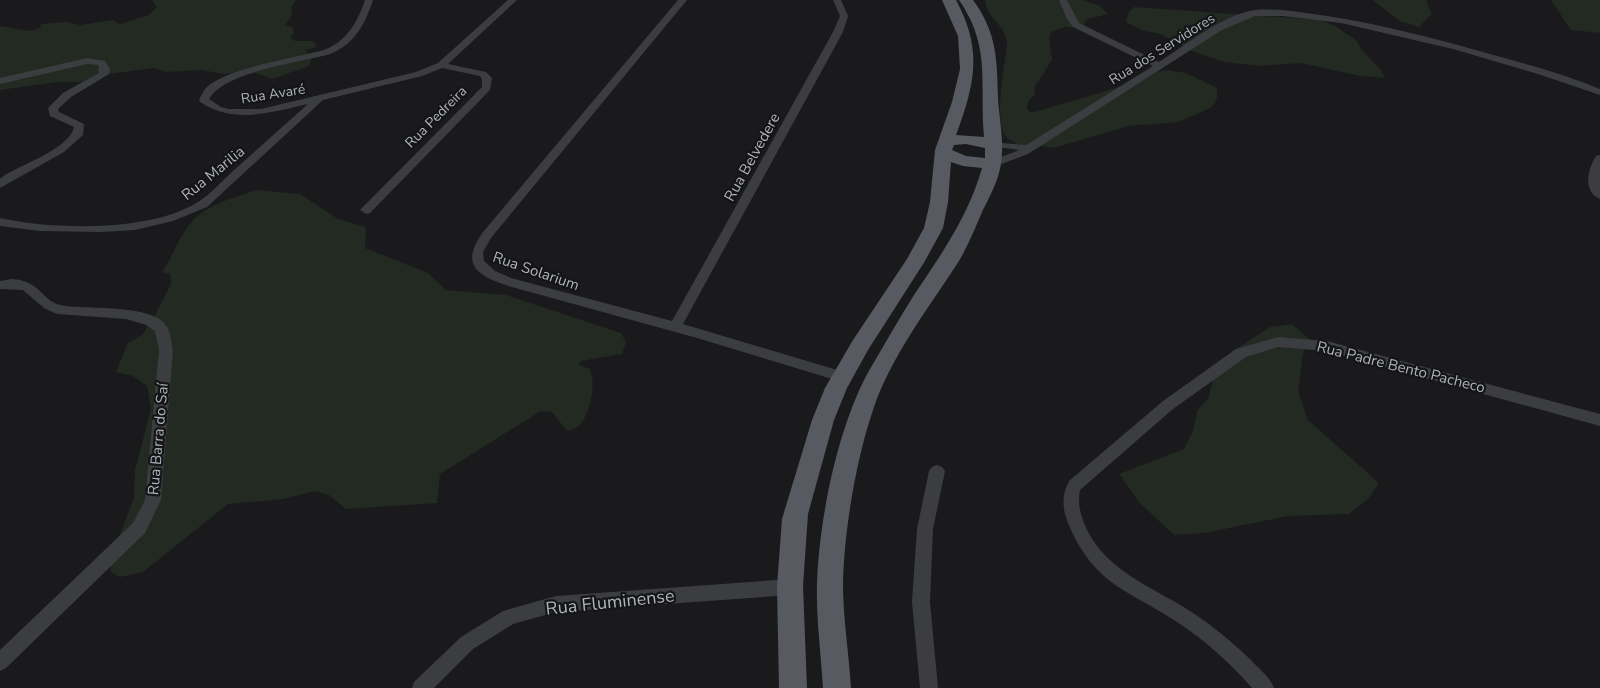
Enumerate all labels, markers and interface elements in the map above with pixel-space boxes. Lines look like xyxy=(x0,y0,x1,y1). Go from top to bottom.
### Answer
street label: Rua dos Servidores xyxy=(1105,9,1219,89)
street label: Rua Avaré xyxy=(239,80,307,108)
street label: Rua Pedreira xyxy=(401,82,471,152)
street label: Rua Belvedere xyxy=(719,109,785,205)
street label: Rua Marilia xyxy=(177,141,249,205)
street label: Rua Solarium xyxy=(490,247,582,295)
street label: Rua Padre Bento Pacheco xyxy=(1315,336,1487,398)
street label: Rua Barra do Saí xyxy=(143,381,173,496)
street label: Rua Fluminense xyxy=(544,583,676,621)

